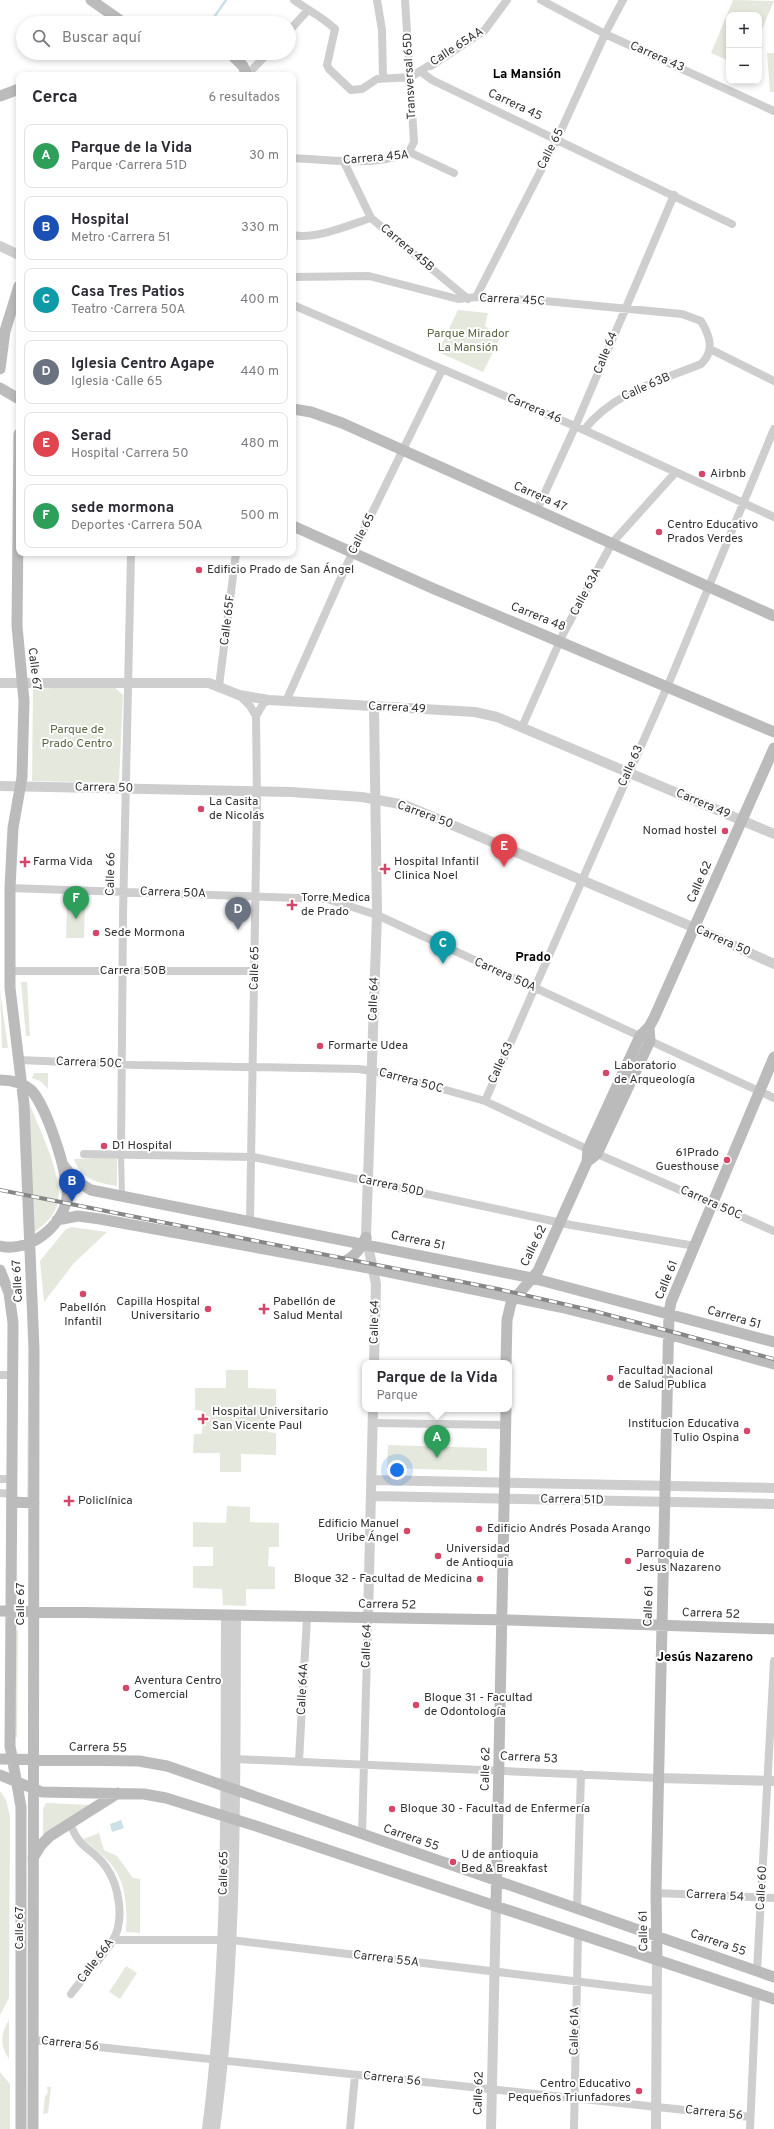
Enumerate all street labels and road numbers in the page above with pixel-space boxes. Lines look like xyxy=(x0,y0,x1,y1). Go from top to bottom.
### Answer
street label: Calle 65AA xyxy=(427,24,487,70)
street label: Transversal 65D xyxy=(400,32,420,120)
street label: Carrera 43 xyxy=(627,38,687,76)
street label: Carrera 45 xyxy=(485,85,545,125)
street label: Calle 65 xyxy=(534,126,568,172)
street label: Carrera 45A xyxy=(342,147,410,169)
street label: Carrera 45B xyxy=(377,221,438,275)
street label: Carrera 45C xyxy=(479,290,546,310)
street label: Calle 64 xyxy=(590,329,622,377)
street label: Calle 63B xyxy=(619,369,673,405)
street label: Carrera 46 xyxy=(504,390,564,428)
street label: Carrera 47 xyxy=(511,478,569,516)
street label: Calle 65 xyxy=(345,511,379,557)
street label: Calle 63A xyxy=(567,565,605,619)
street label: Calle 65F xyxy=(217,593,239,646)
street label: Carrera 48 xyxy=(508,599,568,635)
street label: Calle 67 xyxy=(23,647,45,691)
street label: Carrera 49 xyxy=(368,698,426,718)
street label: Calle 63 xyxy=(615,743,647,789)
street label: Carrera 50 xyxy=(75,779,133,797)
street label: Carrera 49 xyxy=(673,785,733,823)
street label: Carrera 50 xyxy=(395,797,455,833)
street label: Calle 66 xyxy=(103,852,119,896)
street label: Calle 62 xyxy=(684,859,716,905)
street label: Carrera 50A xyxy=(140,884,206,902)
street label: Carrera 50 xyxy=(693,922,753,960)
street label: Calle 65 xyxy=(247,946,263,990)
street label: Carrera 50A xyxy=(471,954,539,996)
street label: Carrera 50B xyxy=(100,963,166,979)
street label: Calle 64 xyxy=(365,977,383,1021)
street label: Calle 63 xyxy=(485,1040,517,1086)
street label: Carrera 50C xyxy=(56,1054,123,1072)
street label: Carrera 50C xyxy=(377,1065,445,1097)
street label: Carrera 50D xyxy=(357,1171,425,1201)
street label: Carrera 50C xyxy=(677,1182,745,1224)
street label: Calle 62 xyxy=(517,1223,551,1269)
street label: Carrera 51 xyxy=(389,1227,447,1255)
street label: Calle 61 xyxy=(652,1258,682,1302)
street label: Calle 67 xyxy=(9,1259,27,1303)
street label: Calle 64 xyxy=(367,1300,383,1344)
street label: Carrera 51 xyxy=(705,1303,763,1333)
street label: Carrera 51D xyxy=(540,1491,604,1509)
street label: Calle 67 xyxy=(13,1583,29,1625)
street label: Calle 61 xyxy=(640,1585,658,1627)
street label: Carrera 52 xyxy=(358,1596,416,1614)
street label: Carrera 52 xyxy=(682,1605,740,1623)
street label: Calle 64 xyxy=(358,1624,376,1668)
street label: Calle 64A xyxy=(294,1663,312,1715)
street label: Carrera 55 xyxy=(69,1739,127,1757)
street label: Calle 62 xyxy=(478,1747,494,1791)
street label: Carrera 53 xyxy=(500,1748,558,1768)
street label: Carrera 55 xyxy=(381,1821,441,1855)
street label: Calle 65 xyxy=(216,1851,232,1895)
street label: Calle 60 xyxy=(753,1865,771,1911)
street label: Carrera 54 xyxy=(685,1886,745,1906)
street label: Calle 67 xyxy=(12,1907,28,1949)
street label: Calle 61 xyxy=(636,1910,652,1952)
street label: Carrera 55 xyxy=(688,1926,748,1960)
street label: Calle 66A xyxy=(74,1935,118,1987)
street label: Carrera 55A xyxy=(352,1947,420,1971)
street label: Calle 61A xyxy=(567,2006,583,2056)
street label: Carrera 56 xyxy=(40,2033,100,2055)
street label: Carrera 56 xyxy=(362,2068,422,2090)
street label: Calle 62 xyxy=(470,2071,488,2115)
street label: Carrera 56 xyxy=(684,2102,744,2124)

